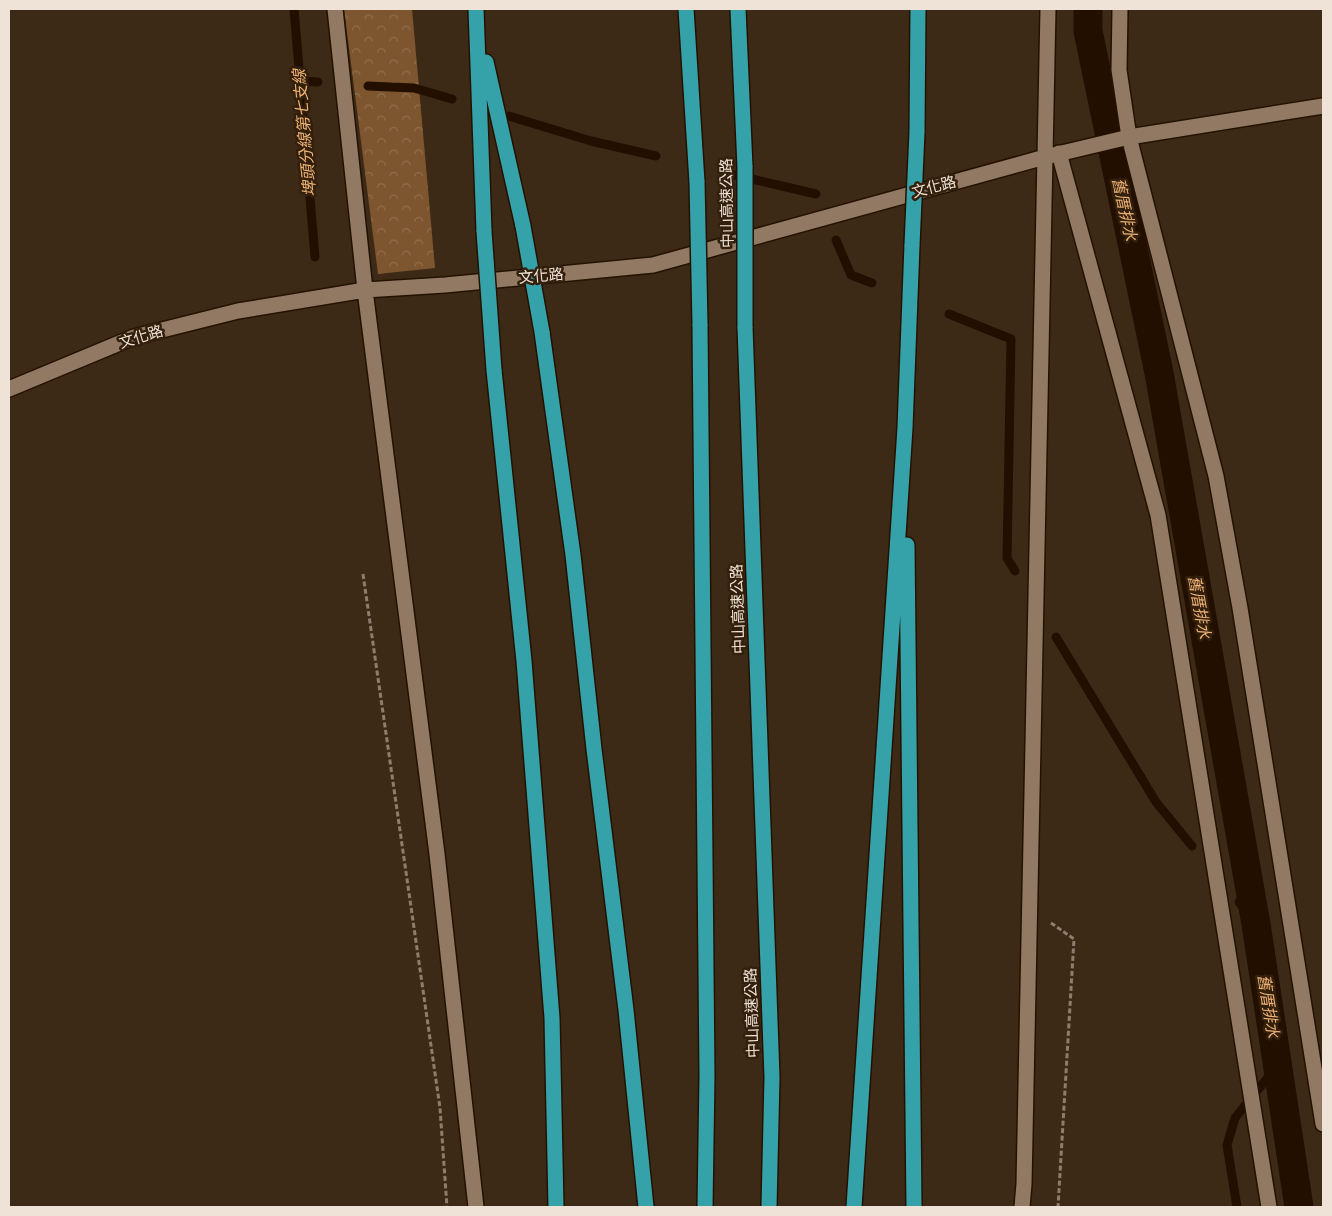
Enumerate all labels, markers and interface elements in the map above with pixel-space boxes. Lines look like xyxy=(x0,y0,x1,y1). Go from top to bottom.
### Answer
water label: 埤頭分線第七支線 xyxy=(289,66,320,198)
street label: 中山高速公路 xyxy=(717,158,737,248)
street label: 文化路 xyxy=(910,172,958,202)
water label: 舊厝排水 xyxy=(1109,176,1141,243)
street label: 文化路 xyxy=(518,265,564,287)
street label: 文化路 xyxy=(117,322,165,352)
street label: 中山高速公路 xyxy=(727,564,749,654)
water label: 舊厝排水 xyxy=(1185,574,1215,641)
street label: 中山高速公路 xyxy=(741,968,763,1058)
water label: 舊厝排水 xyxy=(1254,973,1283,1040)

